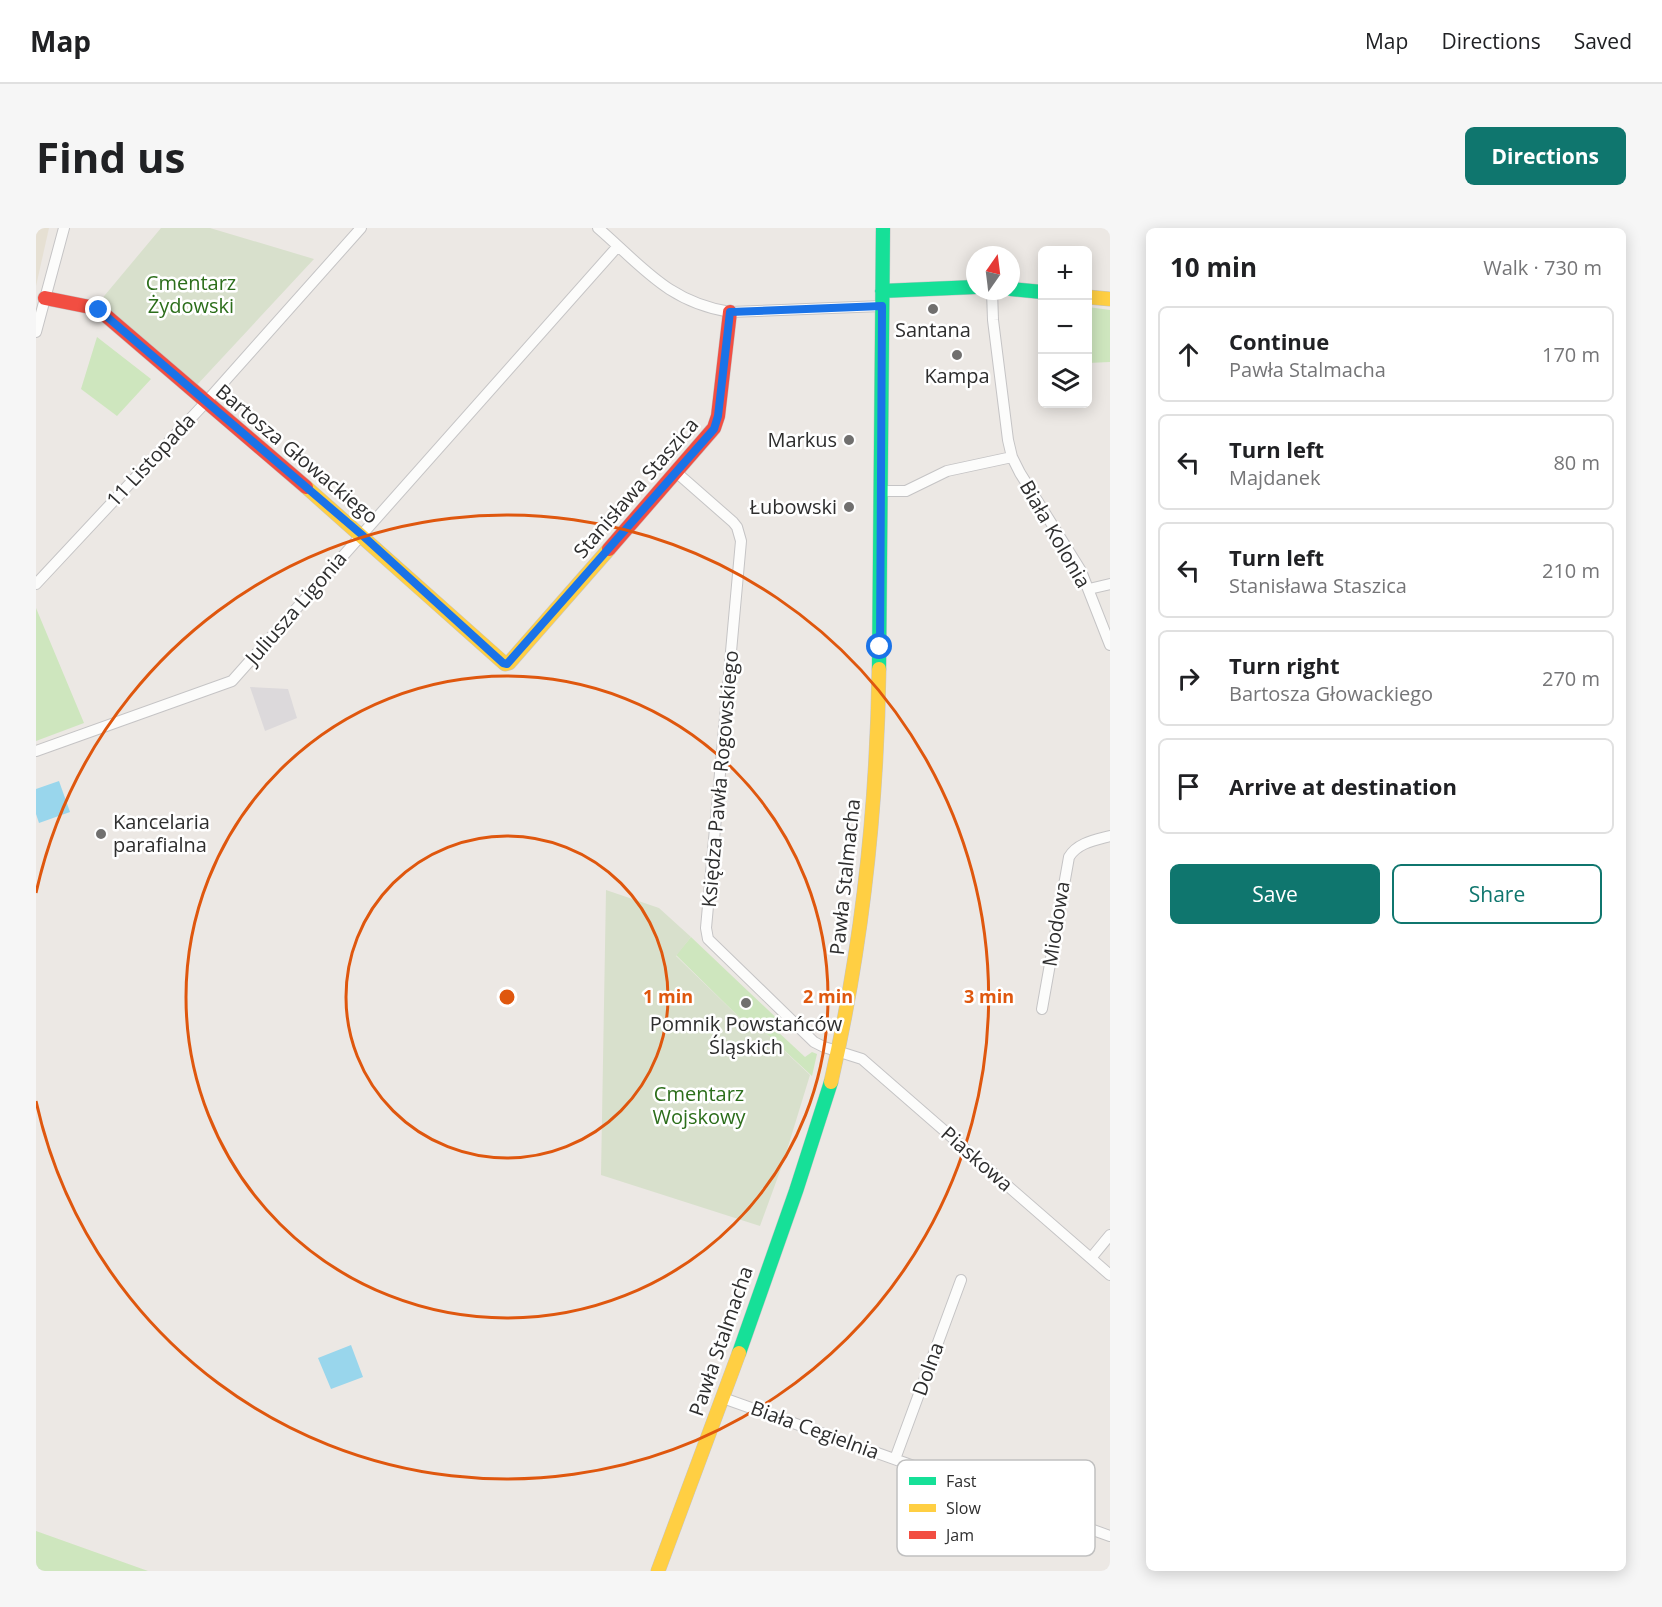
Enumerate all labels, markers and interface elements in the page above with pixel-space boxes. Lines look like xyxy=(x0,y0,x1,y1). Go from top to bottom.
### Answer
text: Map xyxy=(30,22,91,60)
text: Map xyxy=(1365,27,1408,55)
text: Directions xyxy=(1441,27,1541,55)
text: Saved xyxy=(1574,27,1632,55)
button: Directions xyxy=(1465,127,1626,185)
text: Find us xyxy=(36,128,185,185)
north arrow xyxy=(966,246,1020,300)
map controls xyxy=(1038,246,1092,408)
button: + xyxy=(1038,246,1092,300)
text: 10 min xyxy=(1170,249,1257,285)
text: Walk · 730 m xyxy=(1483,254,1602,281)
park label: Cmentarz Żydowski xyxy=(146,269,236,319)
route end xyxy=(85,296,111,322)
button: − xyxy=(1038,300,1092,354)
marker: Santana xyxy=(926,302,940,316)
place label: Santana xyxy=(895,316,971,343)
text: Continue xyxy=(1229,326,1329,356)
icon: ahead xyxy=(1172,338,1205,371)
text: 170 m xyxy=(1542,341,1600,368)
marker: Kampa xyxy=(950,348,964,362)
button: layers xyxy=(1038,354,1092,408)
text: Pawła Stalmacha xyxy=(1229,356,1386,383)
place label: Kampa xyxy=(924,362,990,389)
street label: Bartosza Głowackiego xyxy=(210,378,384,530)
street label: 11 Listopada xyxy=(100,407,201,512)
street label: Stanisława Staszica xyxy=(567,412,704,564)
place label: Markus xyxy=(767,426,837,453)
marker: Markus xyxy=(842,433,856,447)
text: Turn left xyxy=(1229,434,1324,464)
icon: left xyxy=(1172,446,1205,479)
text: 80 m xyxy=(1553,449,1600,476)
text: Majdanek xyxy=(1229,464,1321,491)
street label: Biała Kolonia xyxy=(1014,475,1097,593)
place label: Łubowski xyxy=(749,493,837,520)
marker: Łubowski xyxy=(842,500,856,514)
text: Turn left xyxy=(1229,542,1324,572)
street label: Juliusza Ligonia xyxy=(238,545,352,672)
icon: left xyxy=(1172,554,1205,587)
text: 210 m xyxy=(1542,557,1600,584)
text: Stanisława Staszica xyxy=(1229,572,1407,599)
route start xyxy=(866,633,892,659)
street label: Księdza Pawła Rogowskiego xyxy=(695,649,744,909)
text: Turn right xyxy=(1229,650,1340,680)
icon: right xyxy=(1172,662,1205,695)
text: 270 m xyxy=(1542,665,1600,692)
text: Bartosza Głowackiego xyxy=(1229,680,1433,707)
icon: arrive xyxy=(1172,770,1205,803)
text: Arrive at destination xyxy=(1229,771,1457,801)
street label: Pawła Stalmacha xyxy=(823,798,866,956)
place label: Kancelaria parafialna xyxy=(113,808,210,858)
marker: Kancelaria parafialna xyxy=(94,827,108,841)
button: Save xyxy=(1170,864,1380,924)
button: Share xyxy=(1392,864,1602,924)
street label: Miodowa xyxy=(1035,879,1076,968)
text: 1 min xyxy=(643,984,693,1008)
text: 2 min xyxy=(803,984,853,1008)
text: 3 min xyxy=(964,984,1014,1008)
centre of rings xyxy=(497,987,517,1007)
marker: Pomnik Powstańców Śląskich xyxy=(739,996,753,1010)
place label: Pomnik Powstańców Śląskich xyxy=(650,1010,843,1060)
park label: Cmentarz Wojskowy xyxy=(652,1080,747,1130)
street label: Piaskowa xyxy=(936,1120,1019,1197)
street label: Pawła Stalmacha xyxy=(682,1262,759,1419)
street label: Dolna xyxy=(905,1338,950,1399)
street label: Biała Cegielnia xyxy=(747,1394,883,1465)
legend xyxy=(897,1460,1095,1556)
text: Fast xyxy=(946,1470,977,1492)
text: Slow xyxy=(946,1497,981,1519)
text: Jam xyxy=(944,1524,974,1546)

